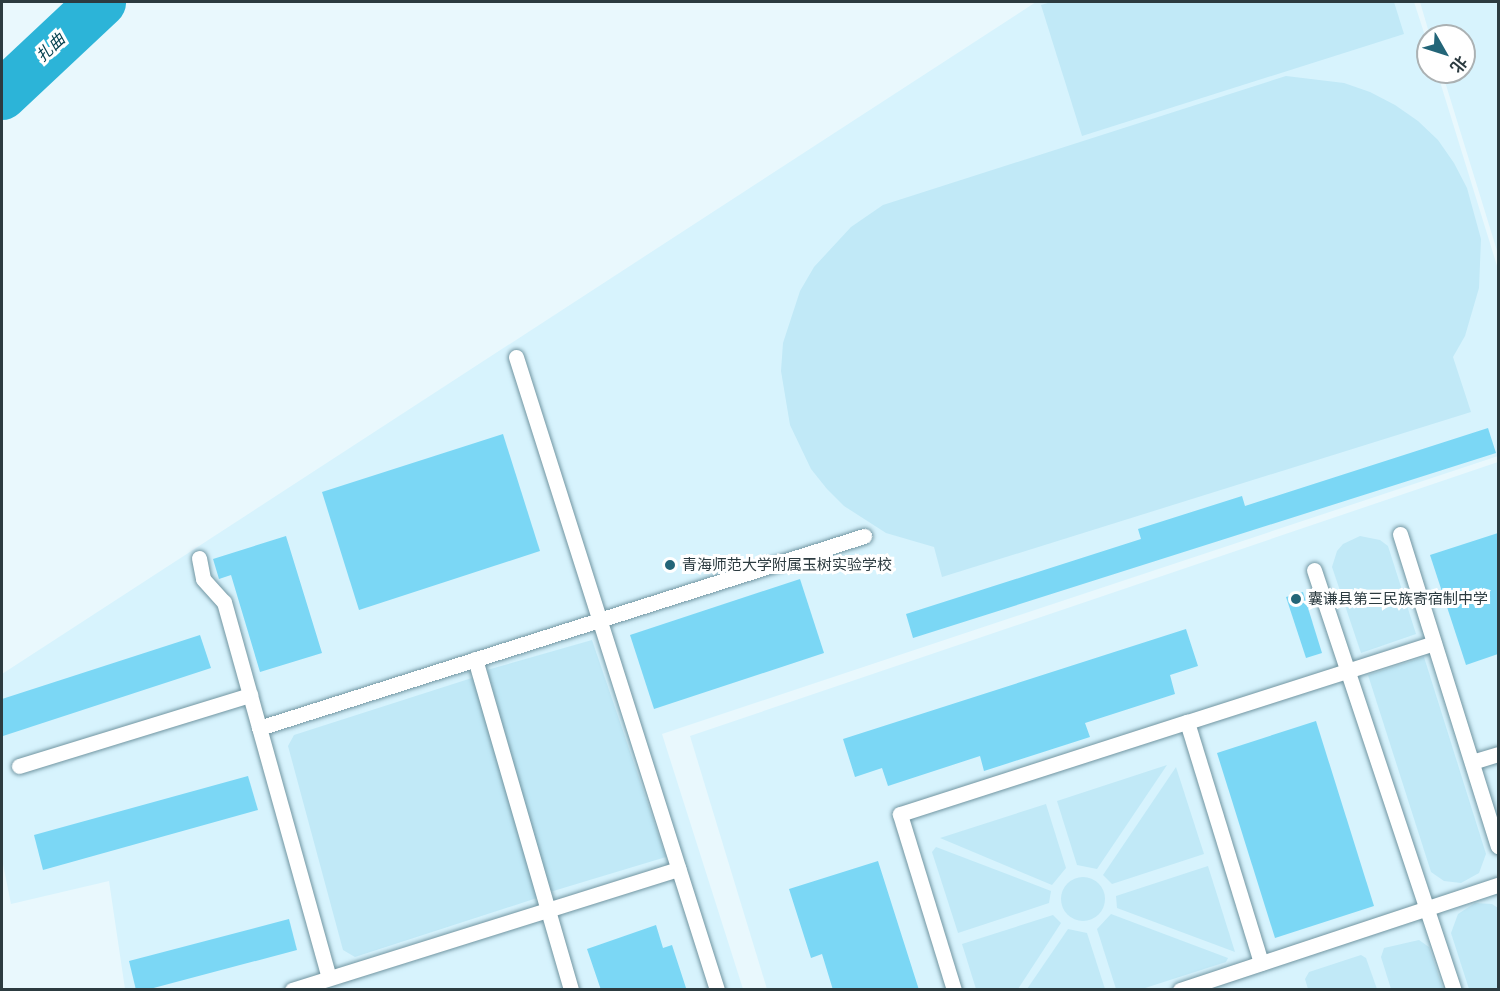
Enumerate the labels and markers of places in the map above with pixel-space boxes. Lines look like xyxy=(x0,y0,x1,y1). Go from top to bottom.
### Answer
place label: 青海师范大学附属玉树实验学校 xyxy=(682,556,892,574)
marker: 青海师范大学附属玉树实验学校 xyxy=(663,558,677,572)
place label: 囊谦县第三民族寄宿制中学 xyxy=(1308,590,1488,608)
marker: 囊谦县第三民族寄宿制中学 xyxy=(1289,592,1303,606)

